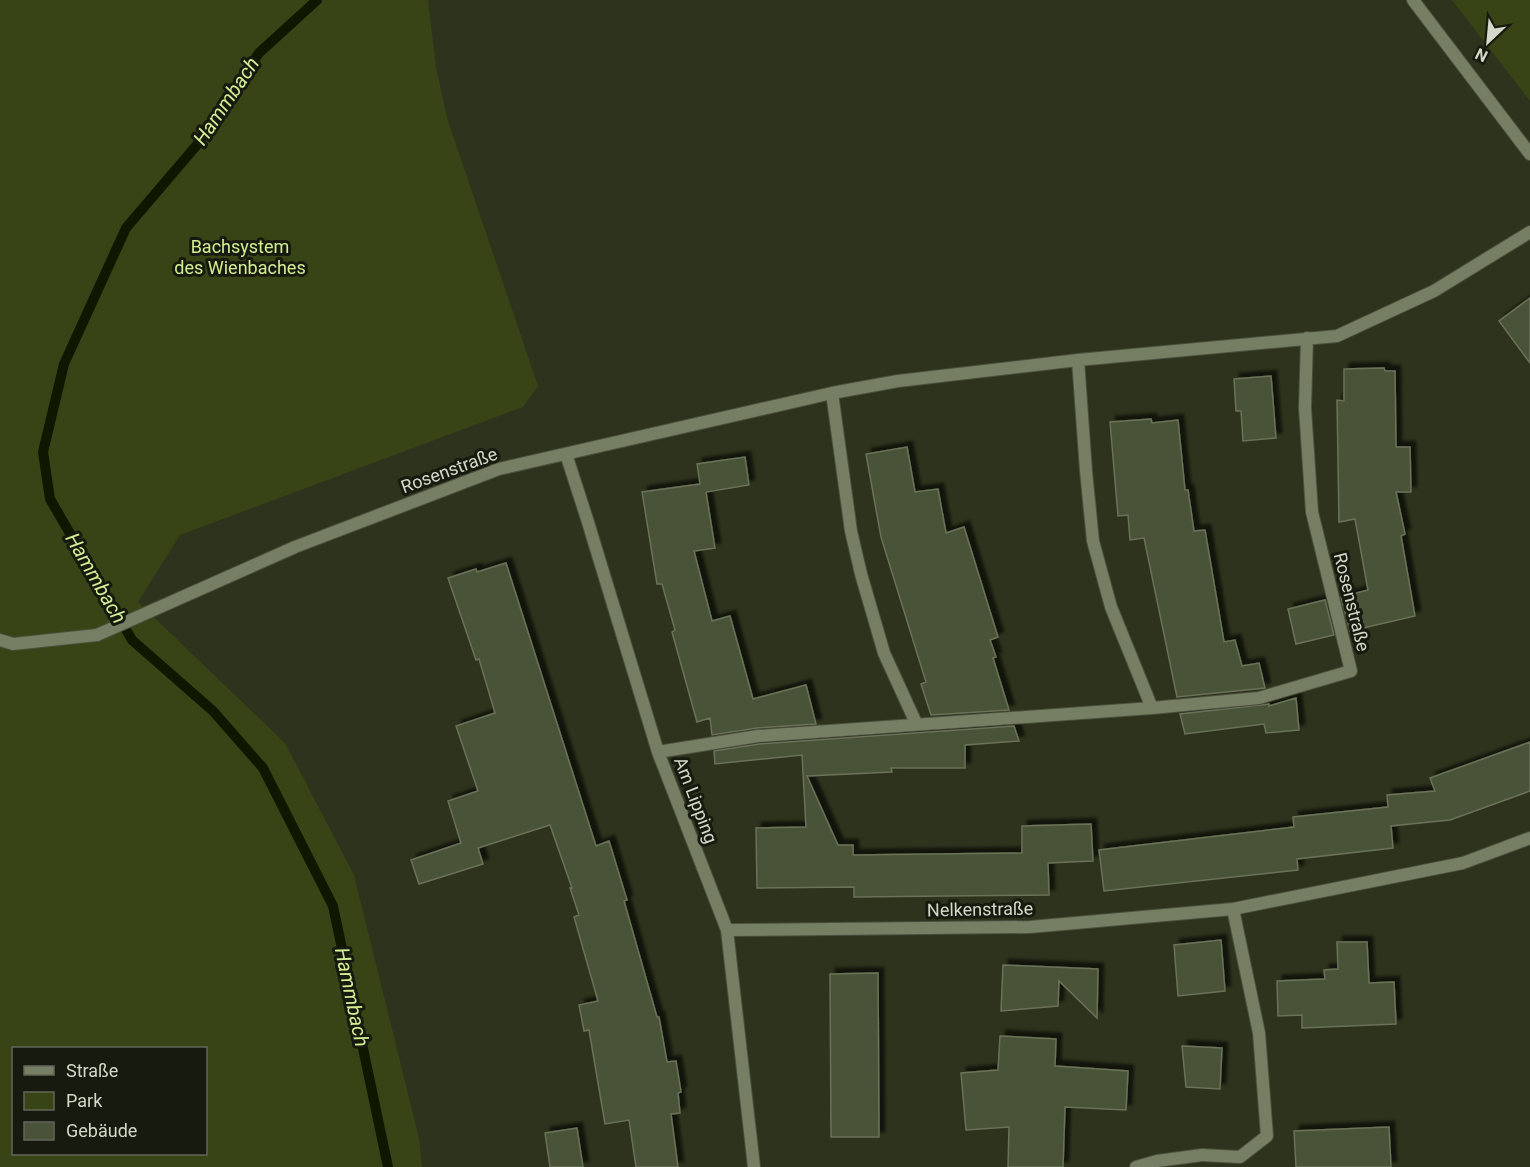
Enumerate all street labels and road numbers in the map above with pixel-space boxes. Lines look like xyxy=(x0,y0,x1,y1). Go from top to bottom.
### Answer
street label: Rosenstraße xyxy=(398,443,500,497)
street label: Rosenstraße xyxy=(1330,550,1374,654)
street label: Am Lipping xyxy=(670,754,722,846)
street label: Nelkenstraße xyxy=(927,898,1033,920)

